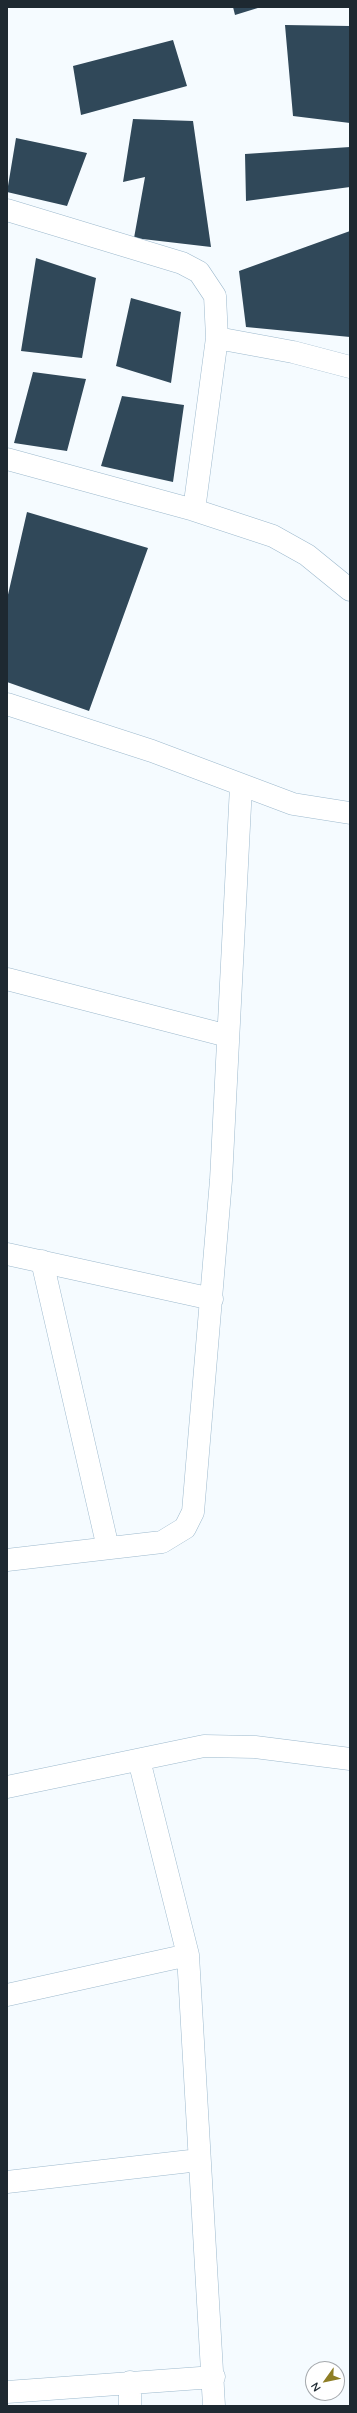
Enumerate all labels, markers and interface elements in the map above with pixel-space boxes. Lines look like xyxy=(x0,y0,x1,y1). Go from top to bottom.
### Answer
north arrow xyxy=(305,2361,345,2401)
text: N xyxy=(308,2380,324,2394)

